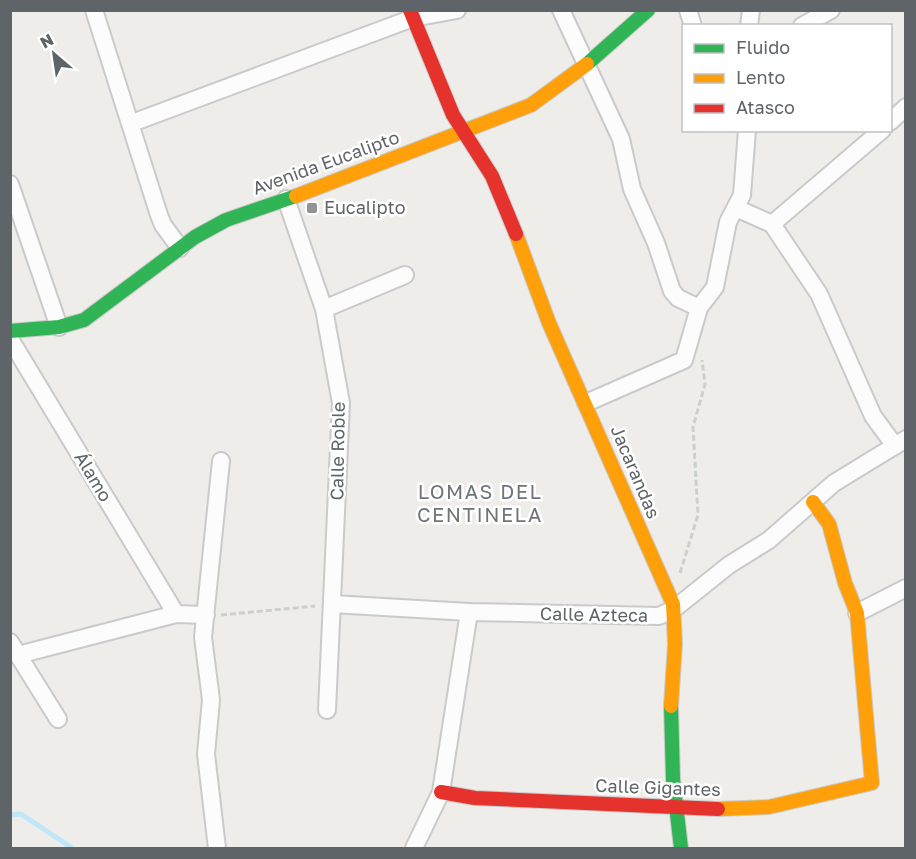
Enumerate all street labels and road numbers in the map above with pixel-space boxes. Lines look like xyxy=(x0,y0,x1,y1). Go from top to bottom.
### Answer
street label: Avenida Eucalipto xyxy=(249,125,402,199)
street label: Calle Roble xyxy=(325,401,349,500)
street label: Jacarandas xyxy=(606,422,665,521)
street label: Álamo xyxy=(70,448,117,505)
street label: Calle Azteca xyxy=(540,602,648,626)
street label: Calle Gigantes xyxy=(595,774,721,800)

